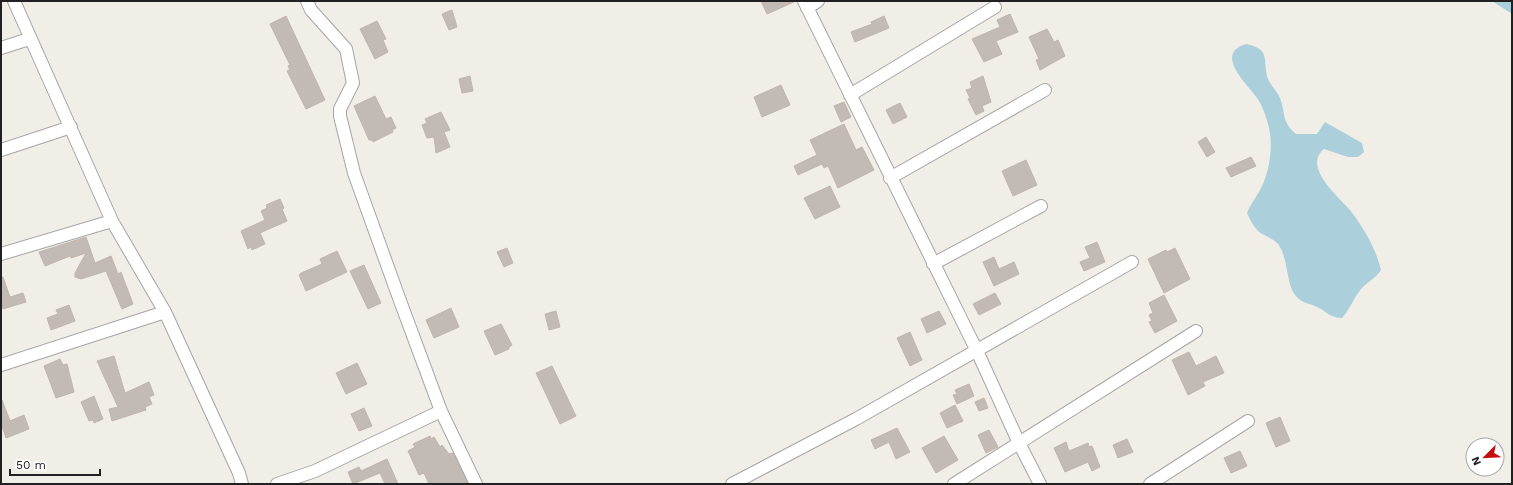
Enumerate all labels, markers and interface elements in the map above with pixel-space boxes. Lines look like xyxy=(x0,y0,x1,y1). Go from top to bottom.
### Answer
north arrow xyxy=(1465,437,1505,477)
scale bar xyxy=(10,451,100,477)
text: N xyxy=(1469,454,1484,467)
text: 50 m xyxy=(16,458,46,472)

